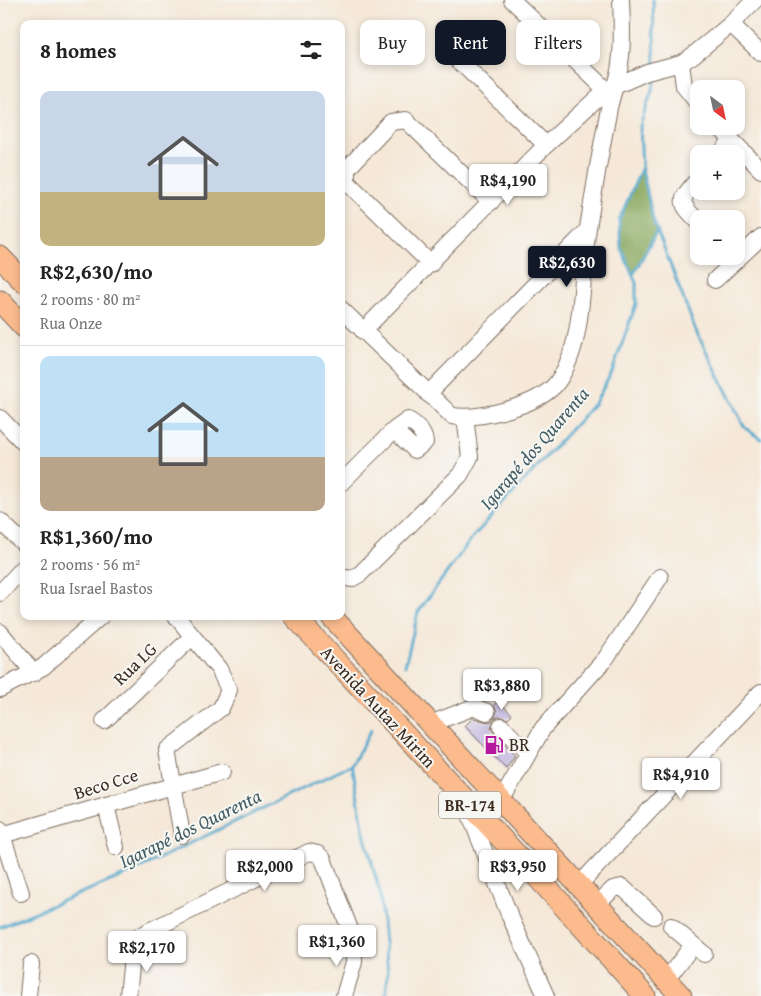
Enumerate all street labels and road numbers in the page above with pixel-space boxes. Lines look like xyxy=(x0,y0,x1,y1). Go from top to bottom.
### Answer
street label: Rua LG xyxy=(107,636,163,691)
street label: Avenida Autaz Mirim xyxy=(314,639,443,774)
street label: Beco Cce xyxy=(70,761,141,806)
road number: BR-174 xyxy=(439,792,501,818)

